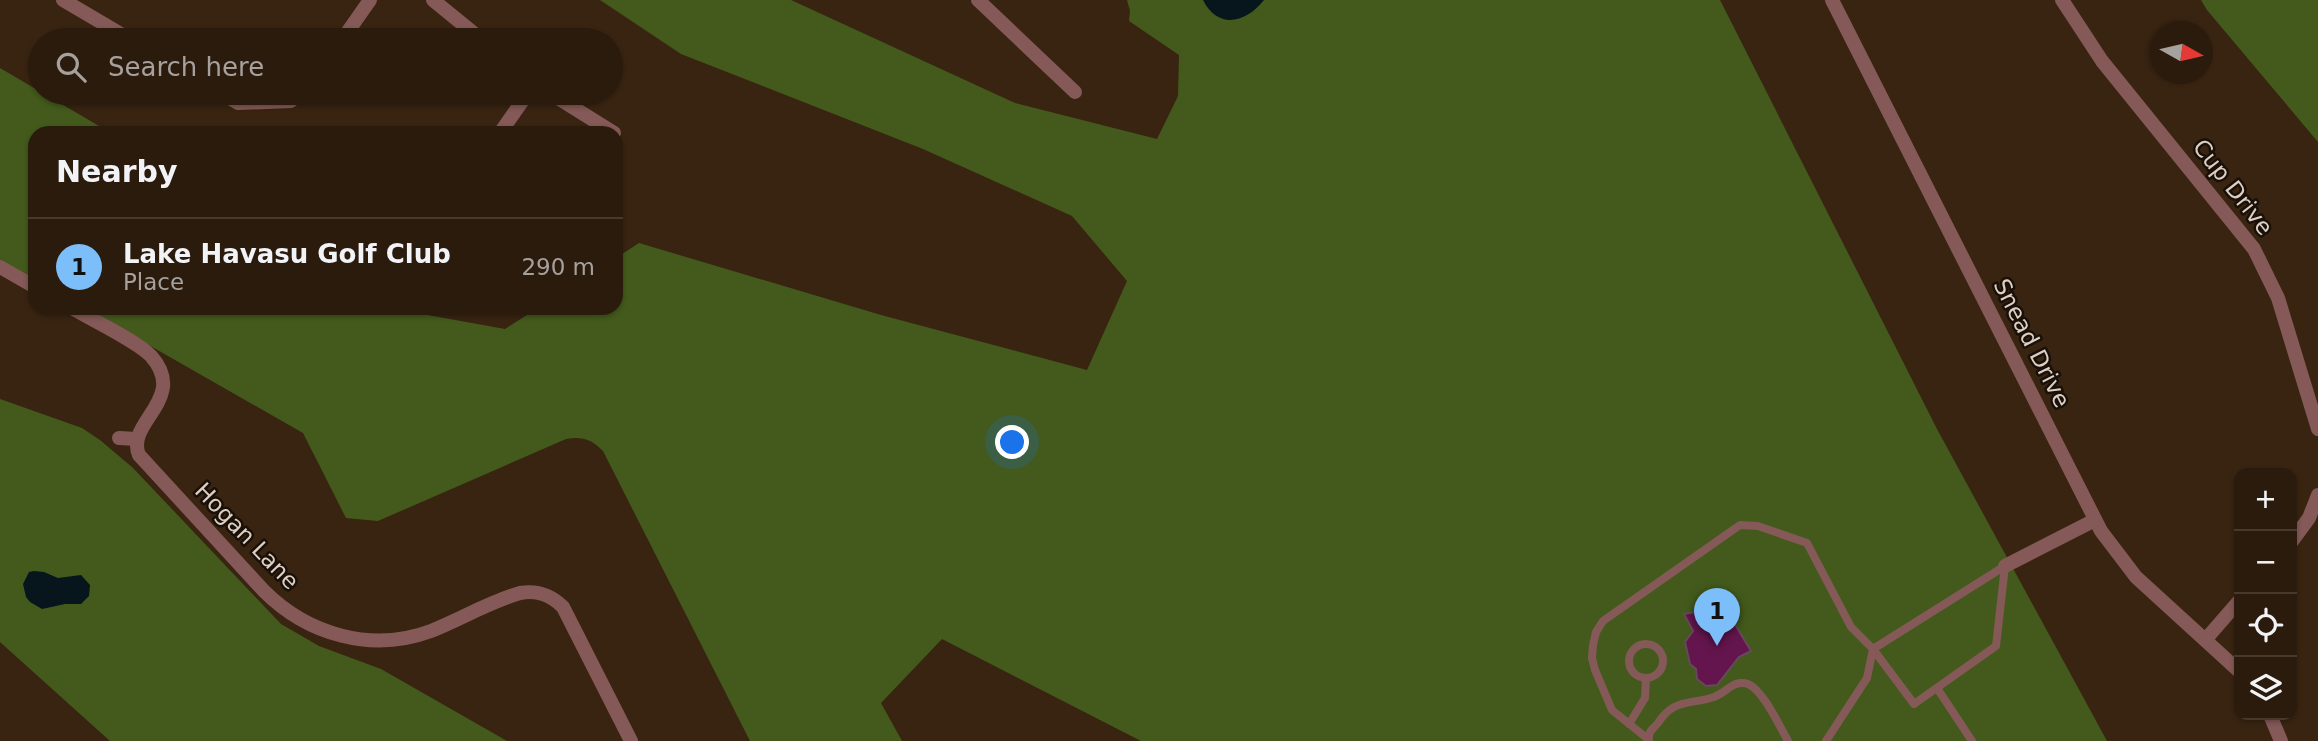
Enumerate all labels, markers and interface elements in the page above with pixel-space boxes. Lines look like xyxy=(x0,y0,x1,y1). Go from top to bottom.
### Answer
north arrow xyxy=(2150,21,2213,84)
search box xyxy=(28,28,623,105)
icon: search xyxy=(52,48,90,86)
text: Search here xyxy=(108,52,264,82)
street label: Cup Drive xyxy=(2188,134,2278,240)
text: Nearby xyxy=(56,154,178,189)
text: Lake Havasu Golf Club xyxy=(123,239,451,269)
text: 1 xyxy=(71,254,87,280)
text: 290 m xyxy=(521,254,595,280)
text: Place xyxy=(123,269,184,295)
street label: Snead Drive xyxy=(1988,274,2076,412)
your location xyxy=(995,425,1029,459)
map controls xyxy=(2234,468,2297,720)
button: + xyxy=(2234,468,2297,531)
street label: Hogan Lane xyxy=(190,477,304,595)
button: − xyxy=(2234,531,2297,594)
pin: 1 xyxy=(1694,588,1740,646)
button: locate xyxy=(2234,594,2297,657)
button: layers xyxy=(2234,657,2297,720)

